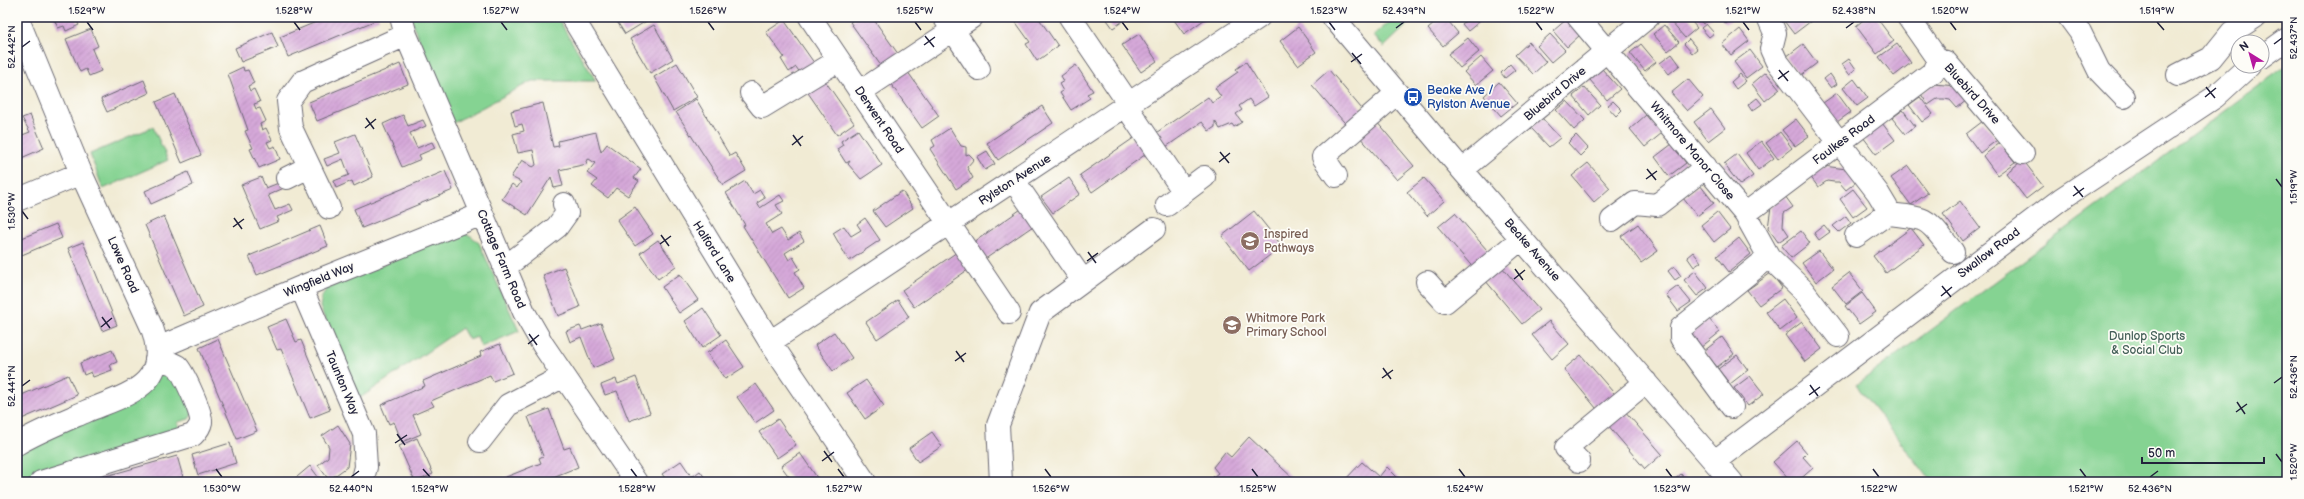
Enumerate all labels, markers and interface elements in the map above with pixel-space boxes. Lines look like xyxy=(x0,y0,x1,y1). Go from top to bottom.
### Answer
text: 1.529°W xyxy=(69,5,105,17)
text: 1.528°W xyxy=(276,5,313,17)
text: 1.527°W xyxy=(483,5,519,17)
text: 1.526°W xyxy=(689,5,727,17)
text: 1.525°W xyxy=(897,5,933,17)
text: 1.524°W xyxy=(1104,5,1140,17)
text: 1.523°W xyxy=(1311,5,1347,17)
text: 52.439°N xyxy=(1382,5,1426,17)
text: 1.522°W xyxy=(1518,5,1554,17)
text: 1.521°W xyxy=(1726,5,1760,17)
text: 52.438°N xyxy=(1832,5,1876,17)
text: 1.520°W xyxy=(1931,5,1969,17)
text: 1.519°W xyxy=(2140,5,2174,17)
text: 52.437°N xyxy=(2288,17,2300,59)
text: 52.442°N xyxy=(6,25,18,69)
north arrow xyxy=(2230,34,2270,74)
text: N xyxy=(2237,39,2251,54)
street label: Bluebird Drive xyxy=(1941,60,2003,128)
street label: Bluebird Drive xyxy=(1521,64,1589,124)
place label: Beake Ave / Rylston Avenue xyxy=(1427,83,1510,112)
street label: Derwent Road xyxy=(851,84,907,157)
bus stop icon: Beake Ave / Rylston Avenue xyxy=(1402,86,1424,108)
street label: Whitmore Manor Close xyxy=(1646,99,1738,203)
street label: Faulkes Road xyxy=(1810,112,1878,168)
street label: Rylston Avenue xyxy=(976,151,1054,209)
text: 1.519°W xyxy=(2288,170,2300,204)
text: 1.530°W xyxy=(6,192,18,230)
street label: Cottage Farm Road xyxy=(473,207,529,311)
street label: Beake Avenue xyxy=(1501,215,1563,285)
street label: Halford Lane xyxy=(689,218,739,286)
street label: Swallow Road xyxy=(1955,225,2023,281)
place label: Inspired Pathways xyxy=(1264,227,1314,256)
school or university icon: Inspired Pathways xyxy=(1239,230,1261,252)
street label: Lowe Road xyxy=(104,234,142,296)
street label: Wingfield Way xyxy=(282,259,357,301)
place label: Whitmore Park Primary School xyxy=(1246,311,1327,340)
school or university icon: Whitmore Park Primary School xyxy=(1221,314,1243,336)
park label: Dunlop Sports & Social Club xyxy=(2109,329,2185,358)
street label: Taunton Way xyxy=(322,349,362,418)
text: 52.436°N xyxy=(2288,355,2300,399)
text: 52.441°N xyxy=(6,365,18,407)
scale bar xyxy=(2142,439,2264,465)
text: 1.520°W xyxy=(2288,443,2300,481)
text: 50 m xyxy=(2148,446,2175,461)
text: 1.530°W xyxy=(203,483,241,495)
text: 52.440°N xyxy=(329,483,373,495)
text: 1.529°W xyxy=(412,483,448,495)
text: 1.528°W xyxy=(619,483,656,495)
text: 1.527°W xyxy=(826,483,862,495)
text: 1.526°W xyxy=(1032,483,1070,495)
text: 1.525°W xyxy=(1240,483,1276,495)
text: 1.524°W xyxy=(1447,483,1483,495)
text: 1.523°W xyxy=(1654,483,1690,495)
text: 1.522°W xyxy=(1861,483,1897,495)
text: 1.521°W xyxy=(2069,483,2103,495)
text: 52.436°N xyxy=(2128,483,2172,495)

